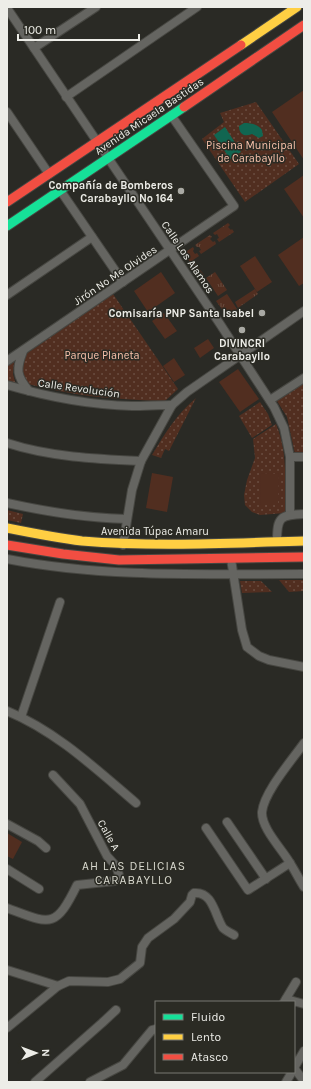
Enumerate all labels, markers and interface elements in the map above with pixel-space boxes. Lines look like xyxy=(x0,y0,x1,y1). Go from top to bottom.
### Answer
scale bar xyxy=(18,16,139,42)
text: 100 m xyxy=(24,23,56,37)
street label: Avenida Micaela Bastidas xyxy=(92,75,206,158)
park label: Piscina Municipal de Carabayllo xyxy=(206,139,296,165)
place label: Compañía de Bomberos Carabayllo Nº 164 xyxy=(48,179,173,205)
marker: Compañía de Bomberos Carabayllo Nº 164 xyxy=(176,186,186,196)
street label: Calle Los Alamos xyxy=(159,219,217,296)
street label: Jirón No Me Olvides xyxy=(71,243,160,308)
place label: Comisaría PNP Santa Isabel xyxy=(109,307,254,320)
marker: Comisaría PNP Santa Isabel xyxy=(257,308,267,318)
marker: DIVINCRI Carabayllo xyxy=(237,325,247,335)
place label: DIVINCRI Carabayllo xyxy=(214,337,270,363)
park label: Parque Planeta xyxy=(64,349,140,362)
street label: Calle Revolución xyxy=(37,376,121,401)
street label: Avenida Túpac Amaru xyxy=(101,525,209,538)
street label: Calle A xyxy=(95,817,123,854)
district label: AH LAS DELICIAS CARABAYLLO xyxy=(82,859,186,887)
legend xyxy=(155,1001,295,1073)
text: Fluido xyxy=(191,1010,225,1024)
text: Lento xyxy=(191,1030,221,1044)
north arrow xyxy=(16,1033,56,1073)
text: N xyxy=(39,1049,52,1057)
text: Atasco xyxy=(191,1050,228,1064)

